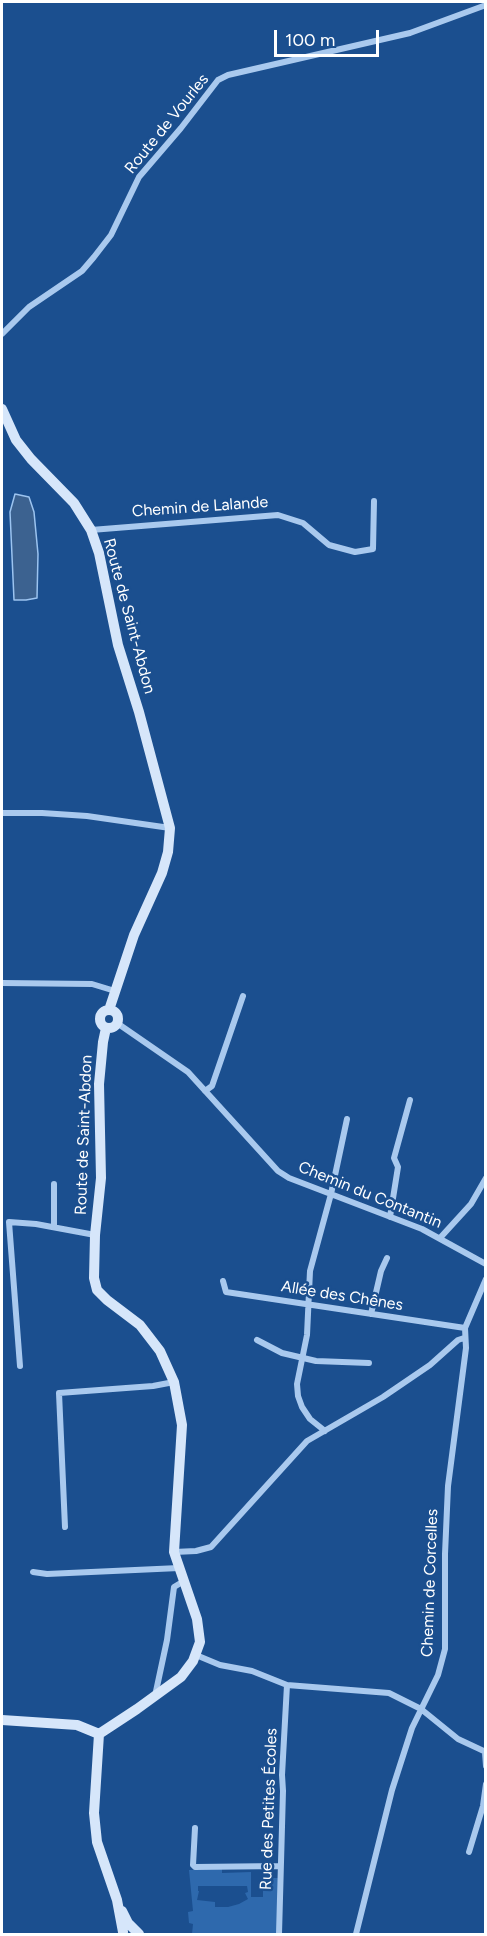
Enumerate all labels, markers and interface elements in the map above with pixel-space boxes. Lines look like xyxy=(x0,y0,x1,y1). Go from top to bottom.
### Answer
scale bar xyxy=(277,18,382,56)
text: 100 m xyxy=(285,29,335,51)
street label: Route de Vourles xyxy=(121,70,213,178)
street label: Chemin de Lalande xyxy=(131,493,269,521)
street label: Route de Saint-Abdon xyxy=(99,536,159,696)
street label: Route de Saint-Abdon xyxy=(72,1055,96,1215)
street label: Chemin du Contantin xyxy=(295,1157,445,1233)
street label: Allée des Chênes xyxy=(280,1277,404,1315)
street label: Chemin de Corcelles xyxy=(418,1509,442,1657)
street label: Rue des Petites Écoles xyxy=(257,1728,281,1890)

